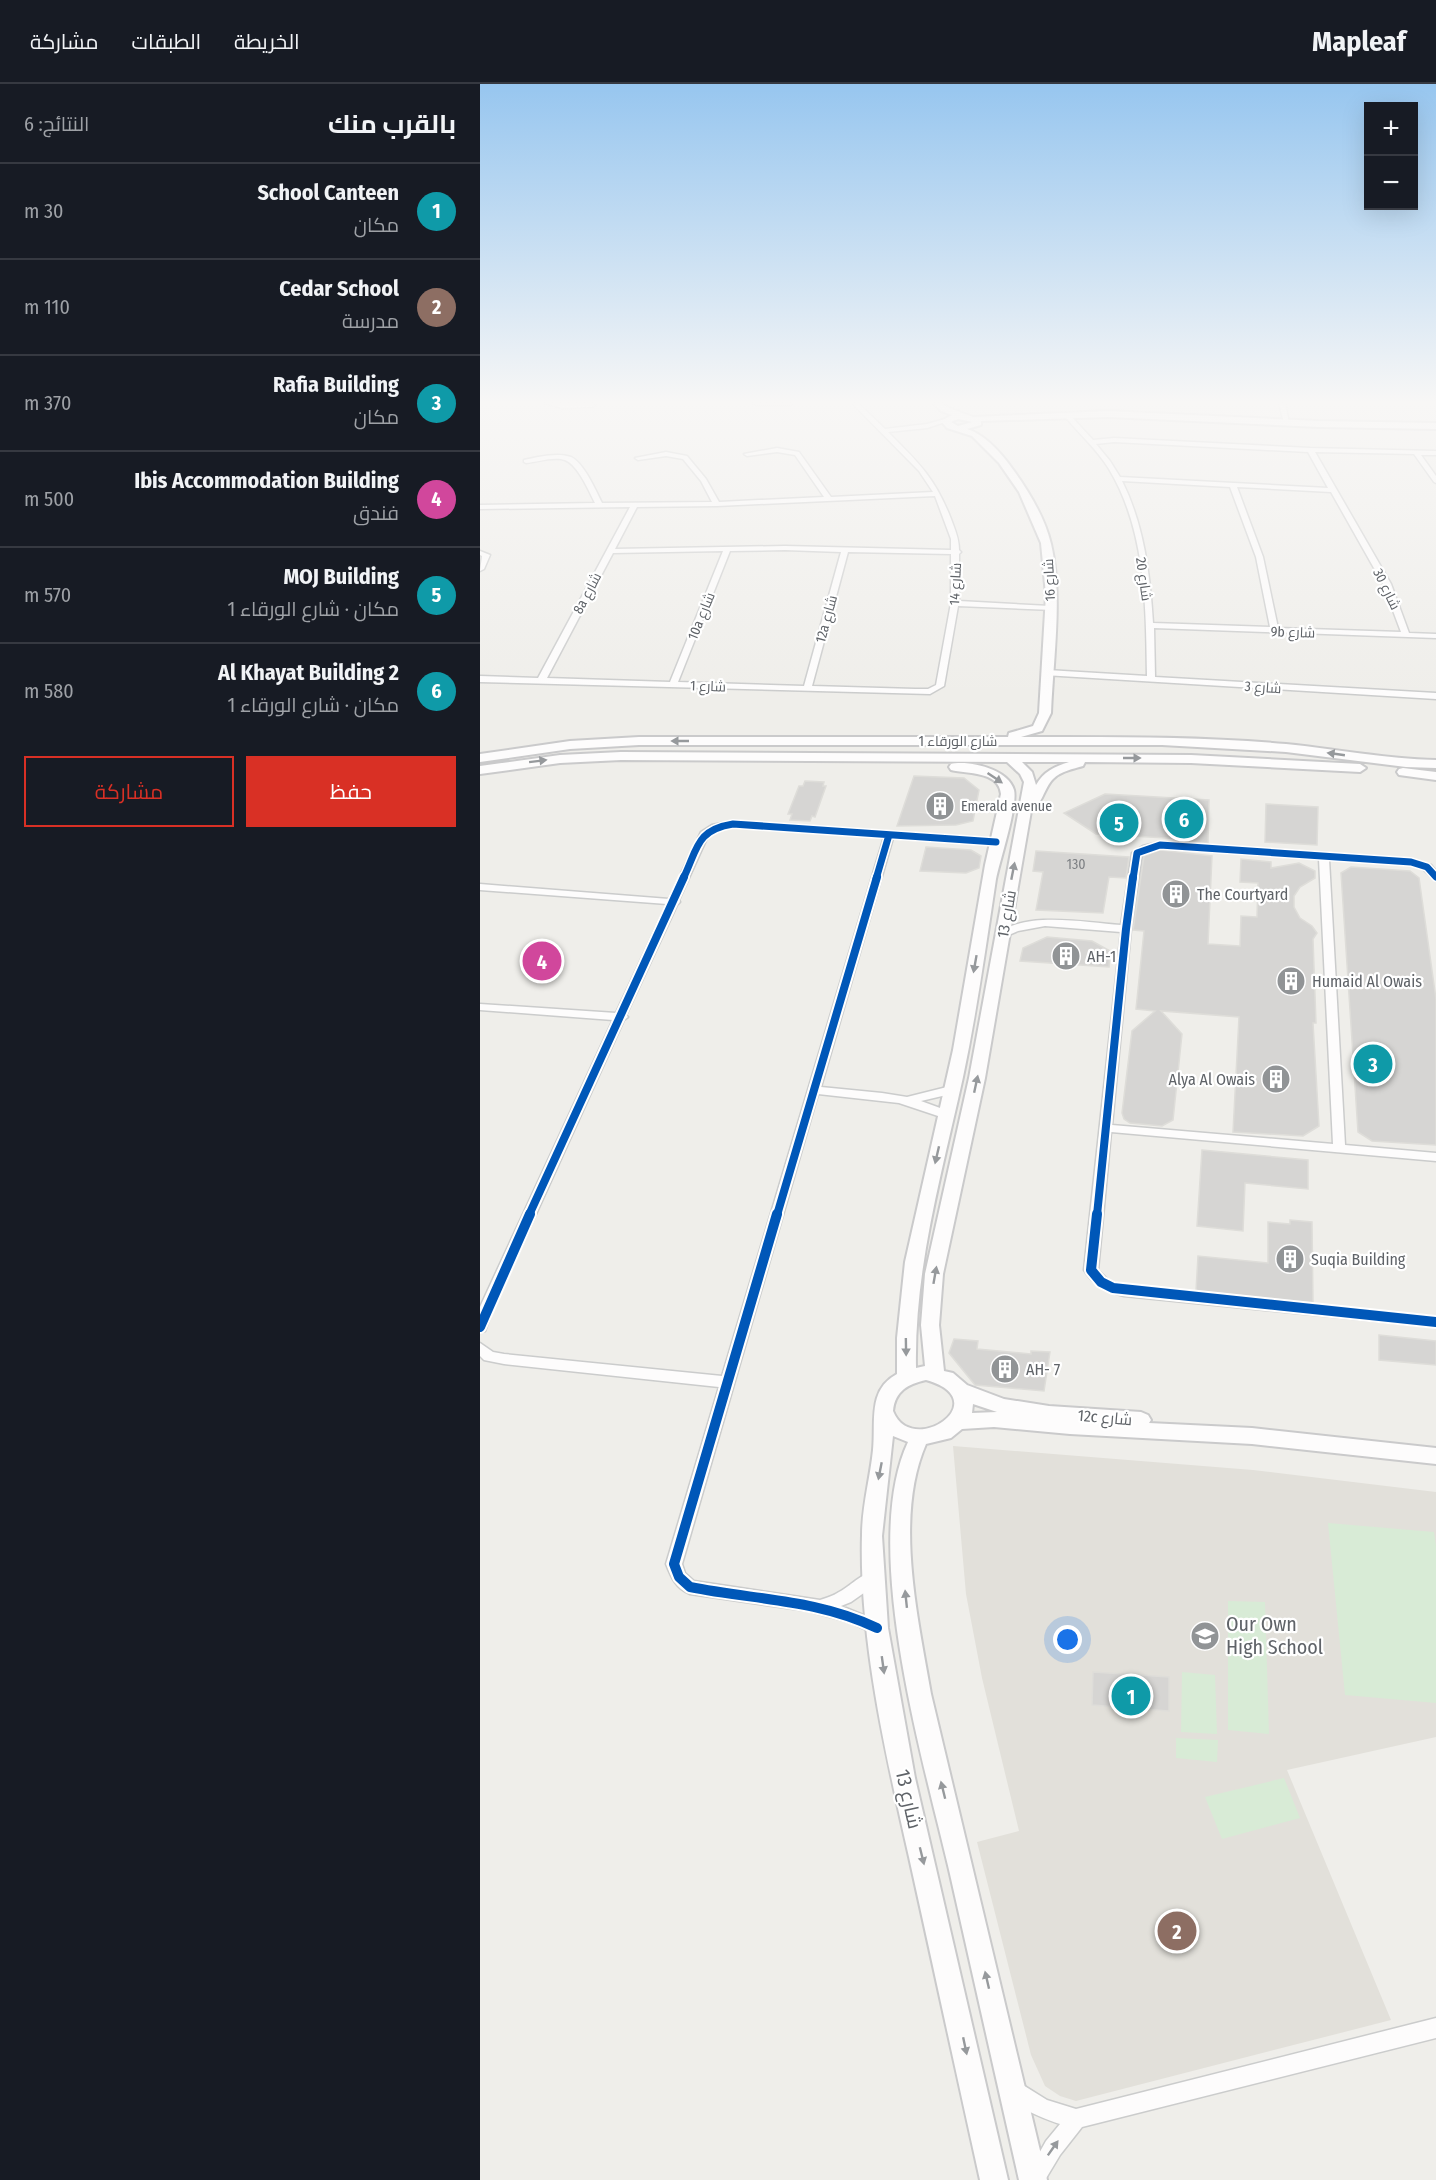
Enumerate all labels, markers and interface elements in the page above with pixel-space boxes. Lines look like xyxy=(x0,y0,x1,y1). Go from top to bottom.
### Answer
text: Mapleaf xyxy=(1312,25,1406,58)
text: مشاركة xyxy=(30,29,99,55)
text: الطبقات xyxy=(132,29,201,55)
text: الخريطة xyxy=(234,29,300,55)
map controls xyxy=(1364,102,1418,210)
button: + xyxy=(1364,102,1418,156)
text: بالقرب منك xyxy=(328,109,456,140)
text: النتائج: 6 xyxy=(24,112,89,136)
button: − xyxy=(1364,156,1418,210)
text: School Canteen xyxy=(257,179,399,206)
text: 30 m xyxy=(24,199,64,223)
text: 1 xyxy=(432,199,441,223)
text: مكان xyxy=(354,213,399,237)
text: Cedar School xyxy=(279,275,399,302)
text: 110 m xyxy=(24,295,70,319)
text: 2 xyxy=(432,295,441,319)
text: مدرسة xyxy=(342,309,399,333)
text: Rafia Building xyxy=(273,371,399,398)
text: 370 m xyxy=(24,391,71,415)
text: 3 xyxy=(432,391,441,415)
text: مكان xyxy=(354,405,399,429)
text: Ibis Accommodation Building xyxy=(134,467,399,494)
text: 500 m xyxy=(24,487,74,511)
text: 4 xyxy=(431,487,442,511)
text: فندق xyxy=(353,501,399,525)
street label: شارع 20 xyxy=(1132,556,1155,602)
street label: شارع 16 xyxy=(1040,558,1059,602)
street label: شارع 14 xyxy=(946,562,965,606)
text: MOJ Building xyxy=(283,563,399,590)
street label: شارع 30 xyxy=(1369,566,1404,613)
street label: 8a شارع xyxy=(570,570,605,617)
text: 570 m xyxy=(24,583,71,607)
text: 5 xyxy=(432,583,441,607)
street label: 10a شارع xyxy=(684,590,719,643)
street label: 12a شارع xyxy=(812,593,841,645)
text: مكان · شارع الورقاء 1 xyxy=(228,597,399,621)
street label: 9b شارع xyxy=(1270,623,1316,642)
text: Al Khayat Building 2 xyxy=(218,659,399,686)
street label: شارع 1 xyxy=(690,677,726,696)
street label: شارع 3 xyxy=(1244,678,1282,697)
text: 580 m xyxy=(24,679,74,703)
text: 6 xyxy=(431,679,442,703)
text: مكان · شارع الورقاء 1 xyxy=(228,693,399,717)
street label: شارع الورقاء 1 xyxy=(919,733,997,750)
one-way arrow xyxy=(670,736,689,745)
one-way arrow xyxy=(1327,749,1346,758)
one-way arrow xyxy=(1122,753,1141,763)
button: مشاركة xyxy=(24,756,234,827)
button: حفظ xyxy=(246,756,456,827)
one-way arrow xyxy=(528,756,547,766)
one-way arrow xyxy=(987,773,1004,784)
building icon: Emerald avenue xyxy=(924,790,956,822)
pin: 6 xyxy=(1164,796,1204,842)
place label: Emerald avenue xyxy=(961,798,1052,815)
pin: 5 xyxy=(1100,800,1138,846)
house number: 130 xyxy=(1066,856,1086,873)
one-way arrow xyxy=(1009,862,1018,881)
building icon: The Courtyard xyxy=(1160,878,1192,910)
place label: The Courtyard xyxy=(1197,885,1288,904)
street label: شارع 13 xyxy=(993,889,1022,940)
pin: 4 xyxy=(522,938,562,984)
building icon: AH-1 xyxy=(1050,940,1082,972)
place label: AH-1 xyxy=(1087,947,1116,966)
one-way arrow xyxy=(970,955,979,974)
building icon: Humaid Al Owais xyxy=(1275,965,1307,997)
place label: Humaid Al Owais xyxy=(1312,972,1422,991)
pin: 3 xyxy=(1354,1042,1392,1086)
building icon: Alya Al Owais xyxy=(1260,1063,1292,1095)
place label: Alya Al Owais xyxy=(1169,1070,1255,1089)
one-way arrow xyxy=(972,1074,981,1093)
one-way arrow xyxy=(932,1146,942,1165)
building icon: Suqia Building xyxy=(1274,1243,1306,1275)
place label: Suqia Building xyxy=(1311,1250,1406,1269)
one-way arrow xyxy=(931,1265,940,1284)
one-way arrow xyxy=(901,1338,911,1357)
building icon: AH- 7 xyxy=(989,1353,1021,1385)
place label: AH- 7 xyxy=(1026,1360,1061,1379)
street label: 12c شارع xyxy=(1077,1406,1133,1431)
one-way arrow xyxy=(875,1462,884,1481)
one-way arrow xyxy=(901,1589,910,1608)
place label: Our Own High School xyxy=(1226,1612,1323,1659)
school or university icon: Our Own High School xyxy=(1189,1620,1221,1652)
your location xyxy=(1053,1625,1082,1654)
one-way arrow xyxy=(878,1655,887,1674)
pin: 1 xyxy=(1112,1674,1150,1718)
street label: شارع 13 xyxy=(889,1767,927,1832)
one-way arrow xyxy=(938,1781,948,1799)
one-way arrow xyxy=(918,1846,928,1865)
pin: 2 xyxy=(1158,1908,1196,1954)
one-way arrow xyxy=(982,1970,992,1989)
one-way arrow xyxy=(961,2037,970,2056)
one-way arrow xyxy=(1047,2141,1059,2157)

